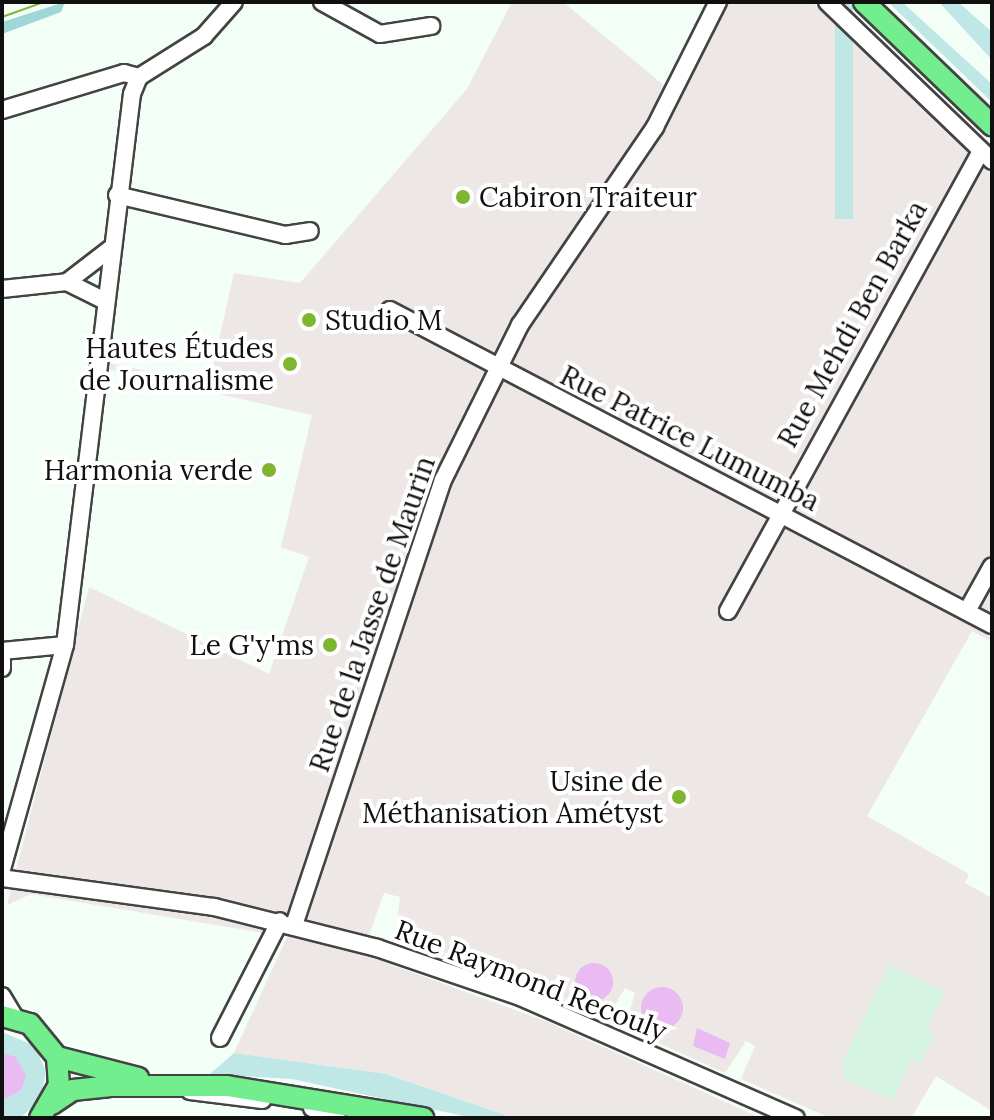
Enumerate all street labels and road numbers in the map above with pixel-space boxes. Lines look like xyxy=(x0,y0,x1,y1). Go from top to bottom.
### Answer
street label: Rue Mehdi Ben Barka xyxy=(770,195,934,453)
street label: Rue Patrice Lumumba xyxy=(555,358,825,518)
street label: Rue de la Jasse de Maurin xyxy=(302,452,442,776)
street label: Rue Raymond Recouly xyxy=(390,913,672,1047)

